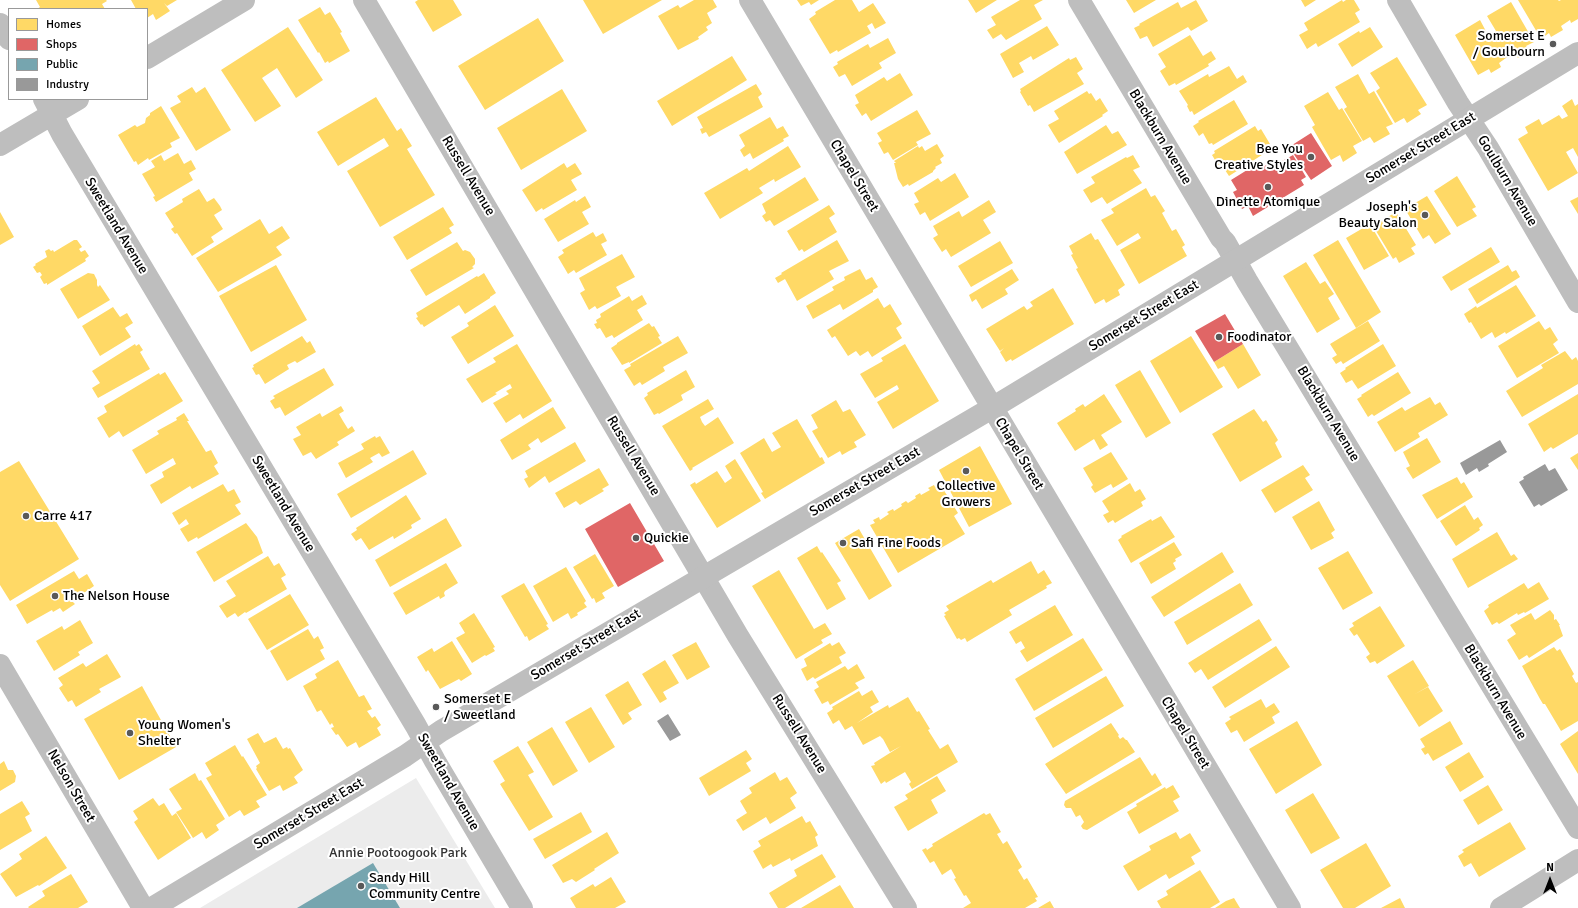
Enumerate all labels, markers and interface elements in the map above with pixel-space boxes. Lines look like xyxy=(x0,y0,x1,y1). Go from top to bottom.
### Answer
legend xyxy=(8,8,148,100)
text: Homes xyxy=(46,17,81,32)
place label: Somerset E / Goulbourn xyxy=(1473,28,1545,60)
text: Shops xyxy=(46,37,77,52)
marker: Somerset E / Goulbourn xyxy=(1548,39,1558,49)
text: Public xyxy=(46,57,78,72)
text: Industry xyxy=(46,77,89,92)
street label: Blackburn Avenue xyxy=(1125,86,1195,188)
street label: Somerset Street East xyxy=(1363,109,1479,187)
street label: Russell Avenue xyxy=(438,133,498,219)
street label: Goulburn Avenue xyxy=(1473,133,1541,229)
street label: Chapel Street xyxy=(826,137,882,215)
place label: Bee You Creative Styles xyxy=(1214,141,1303,174)
marker: Bee You Creative Styles xyxy=(1306,152,1316,162)
street label: Sweetland Avenue xyxy=(81,175,151,277)
marker: Dinette Atomique xyxy=(1263,182,1273,192)
place label: Dinette Atomique xyxy=(1216,194,1320,210)
place label: Joseph's Beauty Salon xyxy=(1338,199,1417,232)
marker: Joseph's Beauty Salon xyxy=(1420,210,1430,220)
street label: Somerset Street East xyxy=(1086,277,1202,355)
place label: Foodinator xyxy=(1227,329,1291,345)
marker: Foodinator xyxy=(1214,332,1224,342)
street label: Blackburn Avenue xyxy=(1293,363,1363,465)
street label: Russell Avenue xyxy=(603,413,663,499)
street label: Chapel Street xyxy=(991,415,1047,493)
street label: Somerset Street East xyxy=(807,443,923,521)
street label: Sweetland Avenue xyxy=(248,453,318,555)
marker: Collective Growers xyxy=(961,466,971,476)
place label: Collective Growers xyxy=(936,478,996,510)
place label: Carre 417 xyxy=(34,508,92,524)
marker: Carre 417 xyxy=(21,511,31,521)
place label: Quickie xyxy=(644,530,689,546)
marker: Quickie xyxy=(631,533,641,543)
place label: Safi Fine Foods xyxy=(851,535,941,551)
marker: Safi Fine Foods xyxy=(838,538,848,548)
place label: The Nelson House xyxy=(63,588,170,604)
marker: The Nelson House xyxy=(50,591,60,601)
street label: Somerset Street East xyxy=(528,606,644,684)
street label: Blackburn Avenue xyxy=(1460,641,1530,743)
place label: Somerset E / Sweetland xyxy=(444,691,516,724)
street label: Russell Avenue xyxy=(768,691,830,777)
street label: Chapel Street xyxy=(1157,694,1213,772)
marker: Somerset E / Sweetland xyxy=(431,702,441,712)
place label: Young Women's Shelter xyxy=(138,717,231,750)
marker: Young Women's Shelter xyxy=(125,728,135,738)
street label: Sweetland Avenue xyxy=(413,730,483,834)
street label: Nelson Street xyxy=(43,747,99,825)
street label: Somerset Street East xyxy=(251,775,367,853)
park label: Annie Pootoogook Park xyxy=(329,845,467,861)
north arrow xyxy=(1530,860,1570,900)
text: N xyxy=(1546,861,1554,874)
place label: Sandy Hill Community Centre xyxy=(369,870,480,902)
marker: Sandy Hill Community Centre xyxy=(356,881,366,891)

